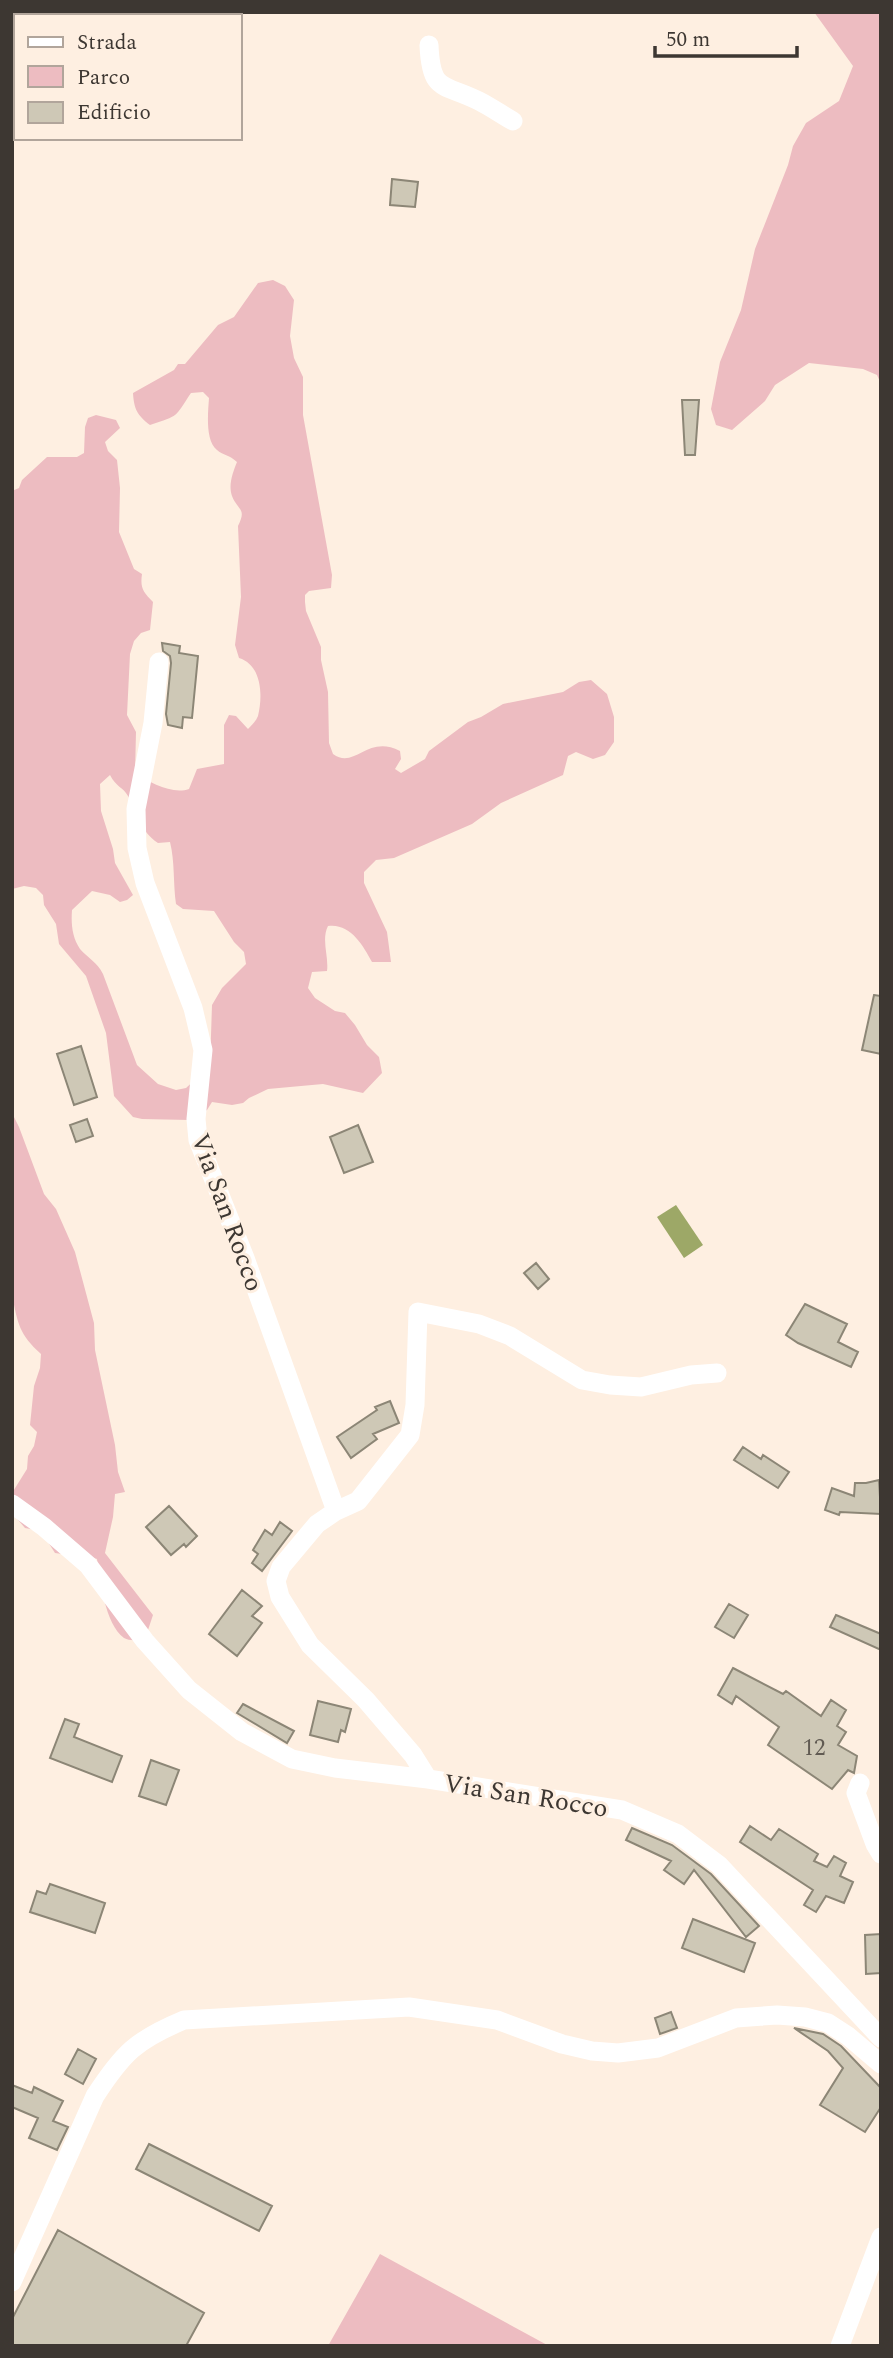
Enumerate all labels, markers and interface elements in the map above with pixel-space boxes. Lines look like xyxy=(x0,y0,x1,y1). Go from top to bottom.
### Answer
legend xyxy=(14,14,242,140)
scale bar xyxy=(655,14,797,58)
text: 50 m xyxy=(666,24,710,56)
text: Strada xyxy=(77,27,138,59)
text: Parco xyxy=(77,62,130,94)
text: Edificio xyxy=(77,97,151,129)
street label: Via San Rocco xyxy=(180,1128,274,1297)
house number: 12 xyxy=(803,1731,826,1766)
street label: Via San Rocco xyxy=(441,1763,611,1829)

